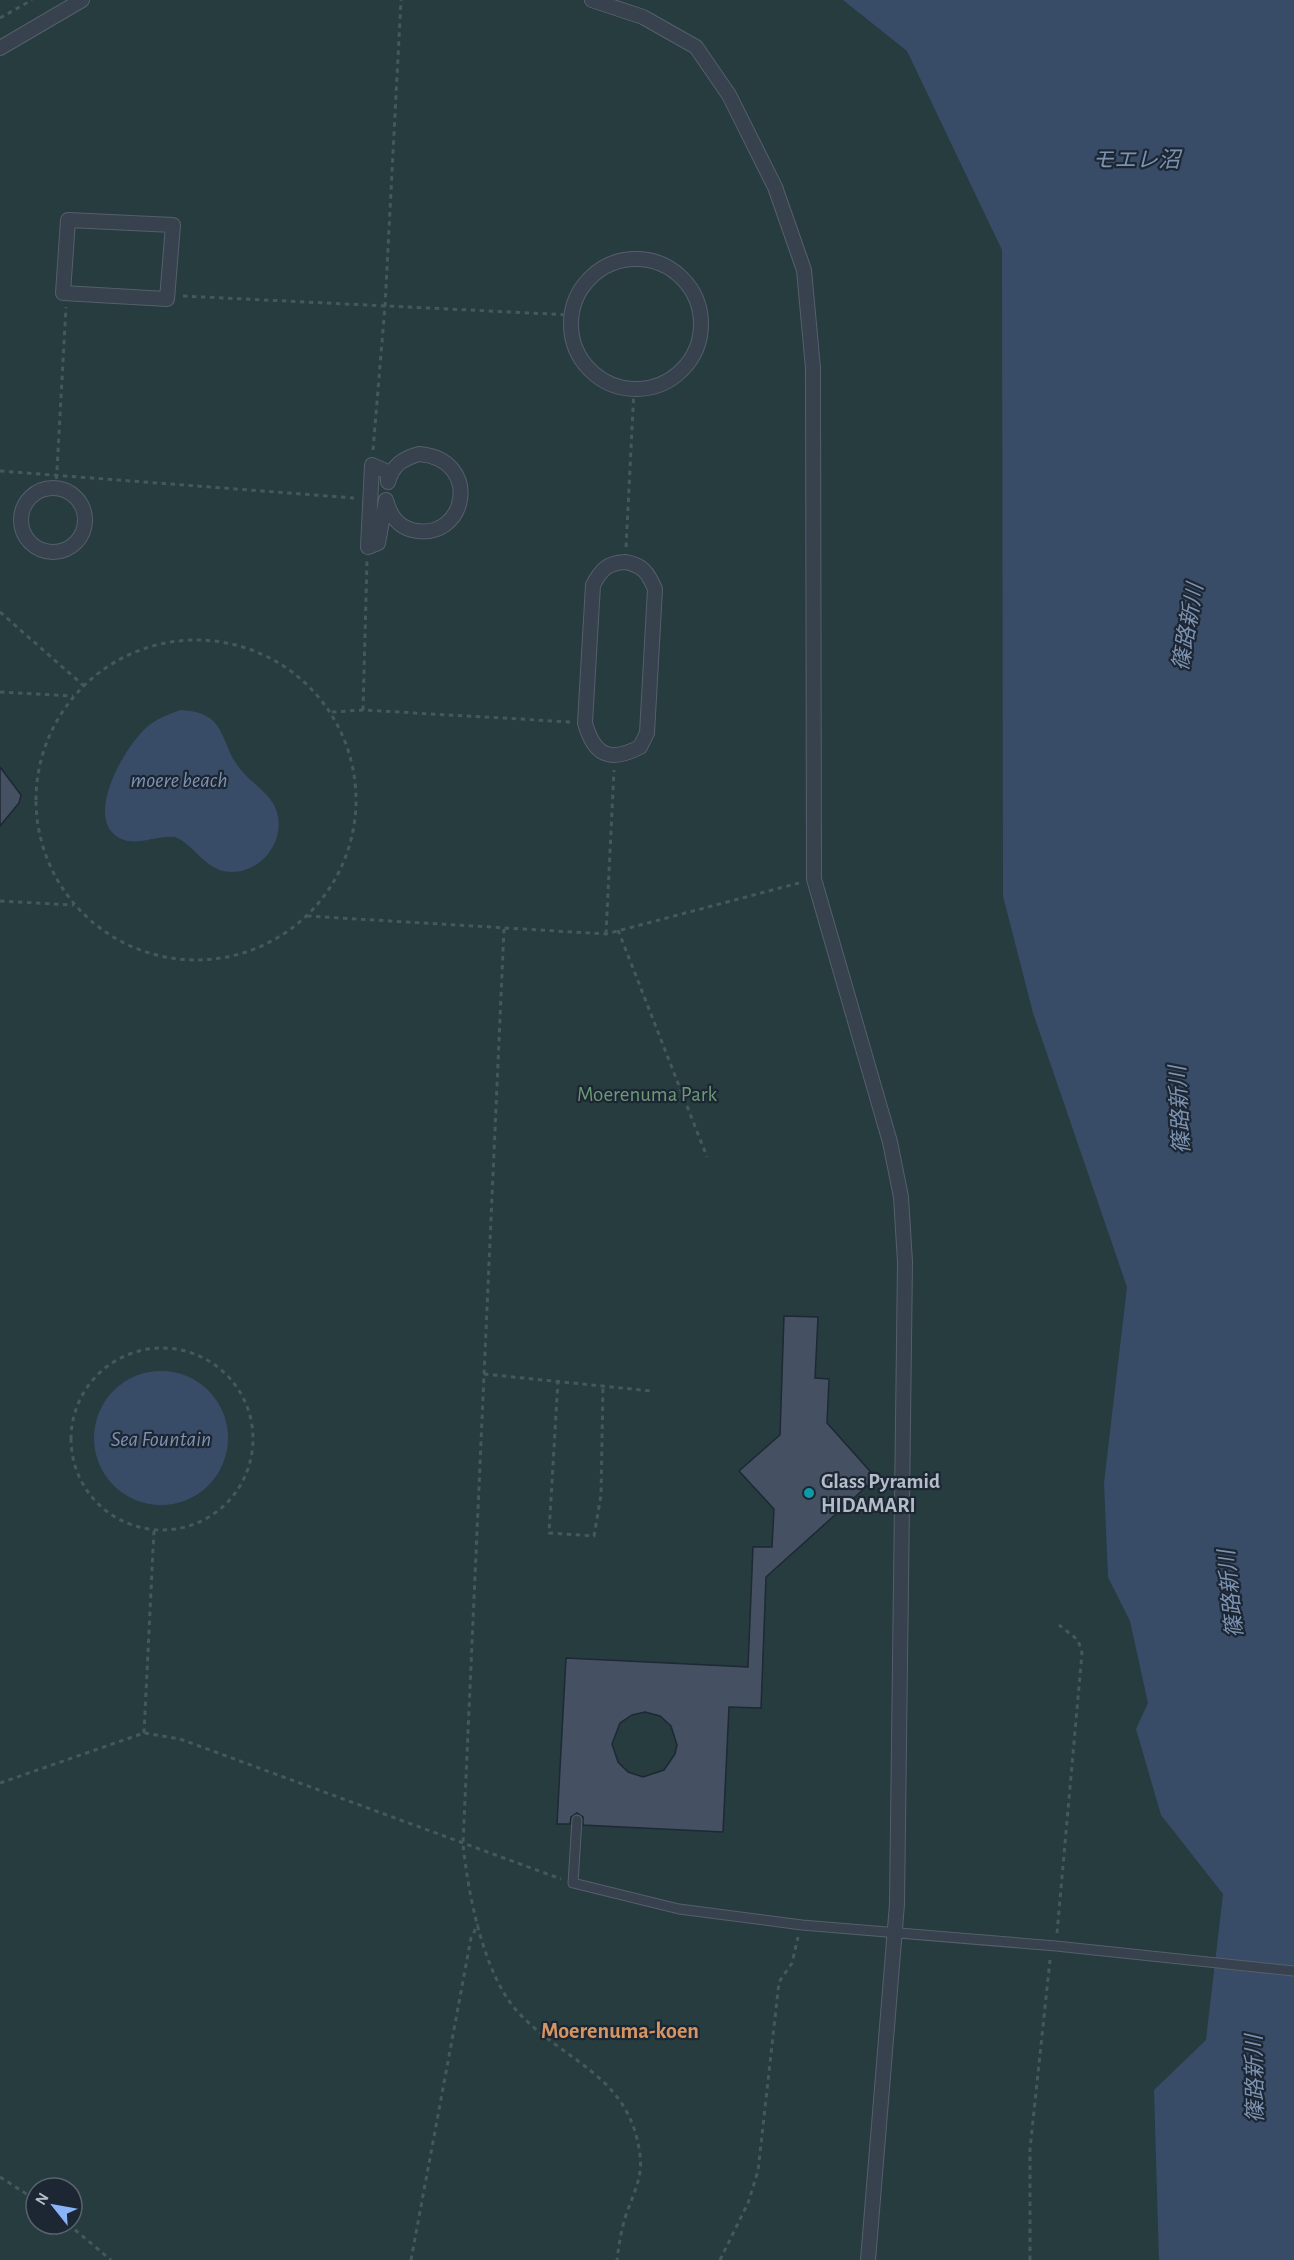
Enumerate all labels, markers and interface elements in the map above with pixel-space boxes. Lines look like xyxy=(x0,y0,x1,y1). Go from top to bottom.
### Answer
water label: モエレ沼 xyxy=(1092,148,1183,171)
water label: 篠路新川 xyxy=(1169,580,1207,672)
water label: moere beach xyxy=(130,769,228,791)
water label: 篠路新川 xyxy=(1166,1063,1193,1155)
park label: Moerenuma Park xyxy=(577,1084,717,1105)
water label: Sea Fountain xyxy=(111,1428,211,1450)
place label: Glass Pyramid HIDAMARI xyxy=(821,1471,940,1516)
marker: Glass Pyramid HIDAMARI xyxy=(802,1486,816,1500)
water label: 篠路新川 xyxy=(1214,1547,1247,1639)
district label: Moerenuma-koen xyxy=(541,2020,699,2042)
water label: 篠路新川 xyxy=(1242,2033,1267,2123)
north arrow xyxy=(24,2176,84,2236)
text: N xyxy=(32,2190,52,2208)

